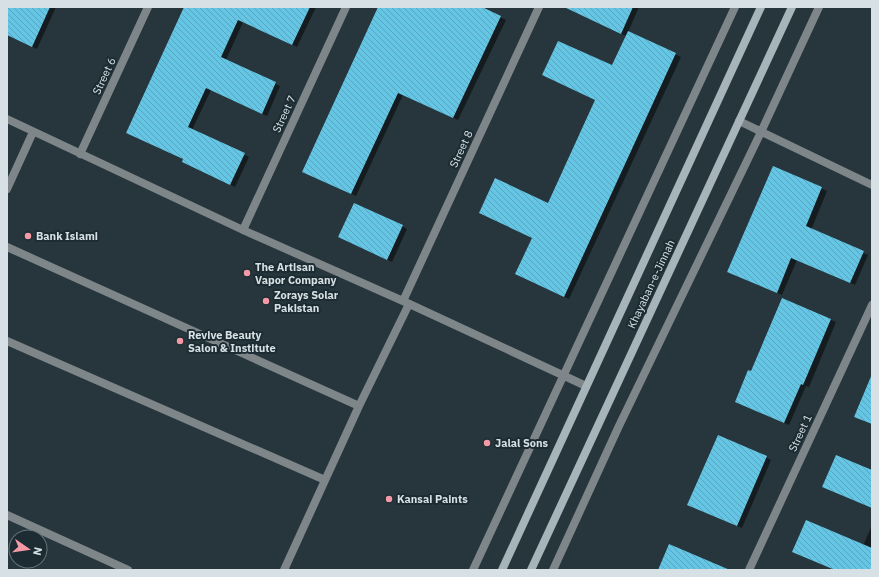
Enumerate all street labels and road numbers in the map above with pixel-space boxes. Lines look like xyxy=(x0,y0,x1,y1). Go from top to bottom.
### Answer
street label: Street 6 xyxy=(89,55,119,97)
street label: Street 7 xyxy=(269,93,299,135)
street label: Street 8 xyxy=(446,128,476,170)
street label: Khayaban-e-Jinnah xyxy=(624,237,678,331)
street label: Street 1 xyxy=(785,412,815,454)

